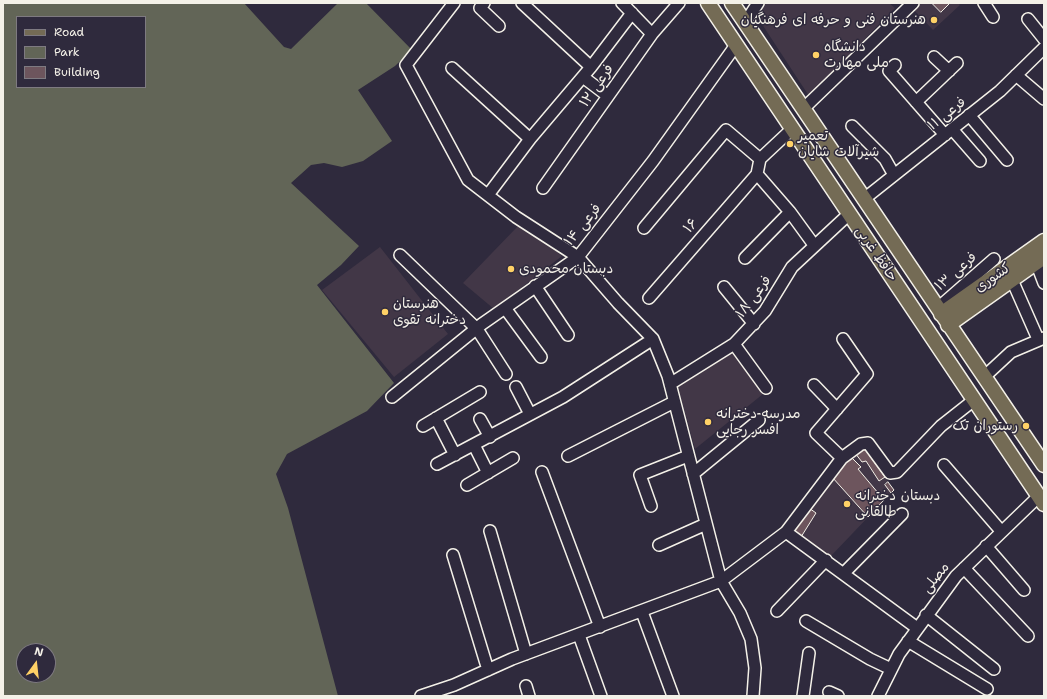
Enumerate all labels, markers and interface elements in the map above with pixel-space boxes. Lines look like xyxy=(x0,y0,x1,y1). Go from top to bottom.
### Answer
place label: هنرستان فنی و حرفه ای فرهنگیان xyxy=(741,12,926,28)
marker: هنرستان فنی و حرفه ای فرهنگیان xyxy=(929,15,939,25)
legend xyxy=(16,16,146,88)
text: Road xyxy=(54,24,84,40)
place label: دانشگاه ملی مهارت xyxy=(824,39,889,72)
text: Park xyxy=(54,44,80,60)
marker: دانشگاه ملی مهارت xyxy=(811,50,821,60)
street label: فرعی ۱۲ xyxy=(576,61,618,111)
text: Building xyxy=(54,64,100,80)
street label: فرعی ۱۱ xyxy=(925,94,969,134)
place label: تعمیر شیرآلات شایان xyxy=(798,128,879,160)
marker: تعمیر شیرآلات شایان xyxy=(785,139,795,149)
street label: فرعی ۱۴ xyxy=(561,201,605,249)
street label: ۱۶ xyxy=(680,215,702,237)
street label: حافظ غربی xyxy=(851,223,901,285)
street label: فرعی ۱۳ xyxy=(932,249,980,295)
street label: کشوری xyxy=(972,260,1014,296)
place label: دبستان محمودی xyxy=(519,261,613,277)
marker: دبستان محمودی xyxy=(506,264,516,274)
street label: فرعی ۱۸ xyxy=(733,273,775,321)
place label: هنرستان دخترانه تقوی xyxy=(393,296,466,328)
marker: هنرستان دخترانه تقوی xyxy=(380,307,390,317)
place label: مدرسه دخترانه افسر رجایی xyxy=(716,406,801,438)
marker: مدرسه دخترانه افسر رجایی xyxy=(703,417,713,427)
place label: رستوران تک xyxy=(952,418,1018,434)
marker: رستوران تک xyxy=(1021,421,1031,431)
place label: دبستان دخترانه طالقانی xyxy=(855,488,940,520)
marker: دبستان دخترانه طالقانی xyxy=(842,499,852,509)
street label: مصلی xyxy=(919,559,953,597)
north arrow xyxy=(16,643,56,683)
text: N xyxy=(33,644,45,660)

